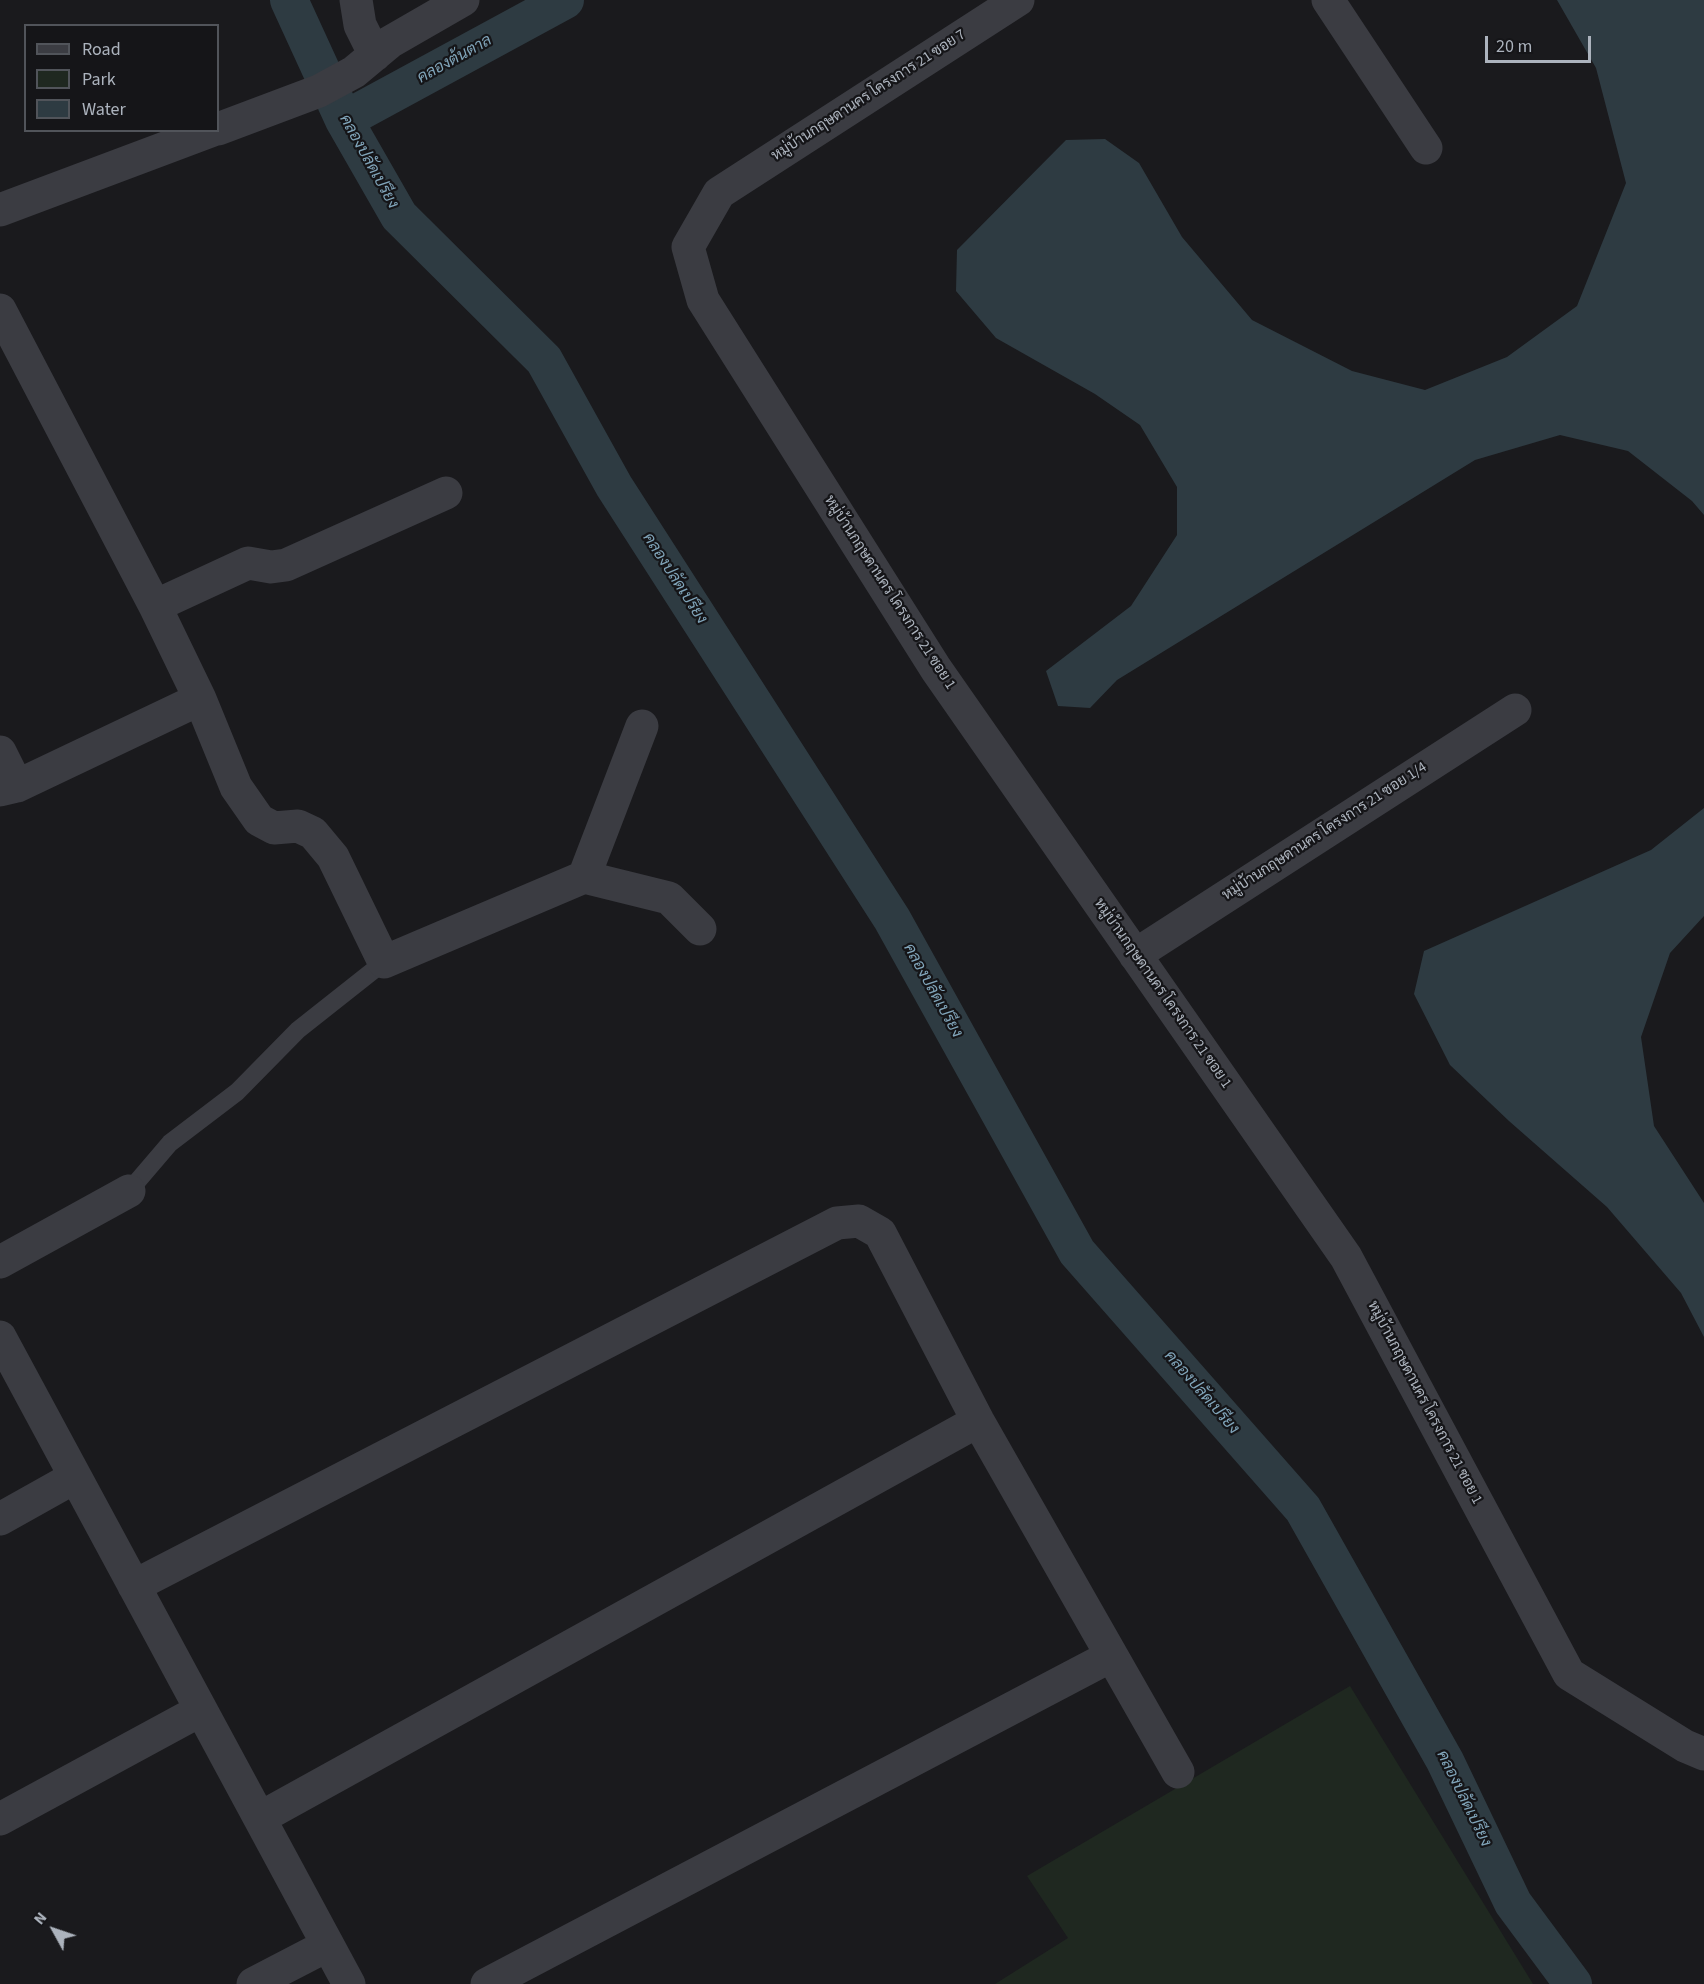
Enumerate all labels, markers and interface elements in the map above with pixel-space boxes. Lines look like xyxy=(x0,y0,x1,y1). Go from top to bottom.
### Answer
legend xyxy=(24,24,219,132)
scale bar xyxy=(1488,24,1594,62)
street label: หมู่บ้านกฤษดานคร โครงการ 21 ซอย 7 xyxy=(769,26,969,166)
water label: คลองต้นตาล xyxy=(414,32,496,88)
text: 20 m xyxy=(1496,34,1532,59)
text: Road xyxy=(82,37,121,62)
text: Park xyxy=(82,67,116,92)
text: Water xyxy=(82,97,126,122)
water label: คลองปลัดเปรียง xyxy=(334,112,402,212)
street label: หมู่บ้านกฤษดานคร โครงการ 21 ซอย 1 xyxy=(819,493,959,693)
water label: คลองปลัดเปรียง xyxy=(638,530,710,628)
street label: หมู่บ้านกฤษดานคร โครงการ 21 ซอย 1/4 xyxy=(1219,759,1431,905)
street label: หมู่บ้านกฤษดานคร โครงการ 21 ซอย 1 xyxy=(1089,896,1235,1092)
water label: คลองปลัดเปรียง xyxy=(898,941,966,1041)
street label: หมู่บ้านกฤษดานคร โครงการ 21 ซอย 1 xyxy=(1363,1298,1485,1508)
water label: คลองปลัดเปรียง xyxy=(1160,1347,1242,1439)
water label: คลองปลัดเปรียง xyxy=(1431,1748,1495,1850)
north arrow xyxy=(24,1900,84,1960)
text: N xyxy=(28,1907,52,1930)

